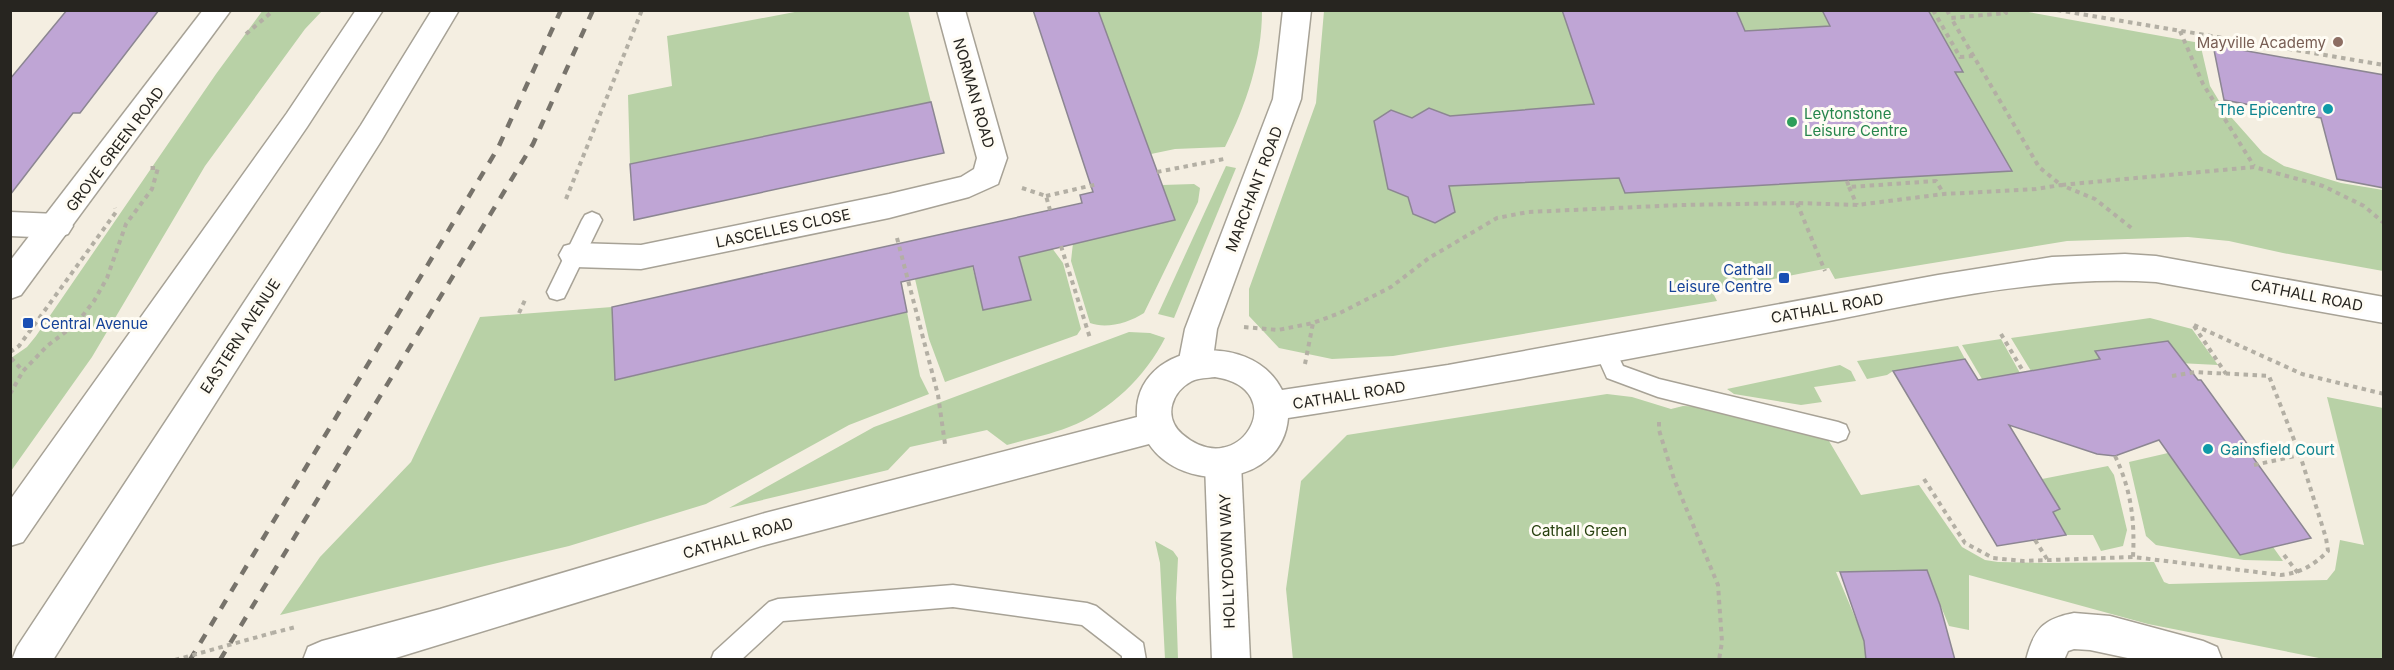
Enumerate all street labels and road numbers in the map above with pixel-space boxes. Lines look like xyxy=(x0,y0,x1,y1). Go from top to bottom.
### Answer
street label: NORMAN ROAD xyxy=(949,36,999,150)
street label: GROVE GREEN ROAD xyxy=(62,83,168,215)
street label: MARCHANT ROAD xyxy=(1221,124,1287,254)
street label: LASCELLES CLOSE xyxy=(714,204,852,252)
street label: EASTERN AVENUE xyxy=(196,275,284,397)
street label: CATHALL ROAD xyxy=(2249,275,2365,315)
street label: CATHALL ROAD xyxy=(1769,289,1885,327)
street label: CATHALL ROAD xyxy=(1291,377,1407,413)
street label: HOLLYDOWN WAY xyxy=(1215,493,1239,629)
street label: CATHALL ROAD xyxy=(681,513,795,563)

